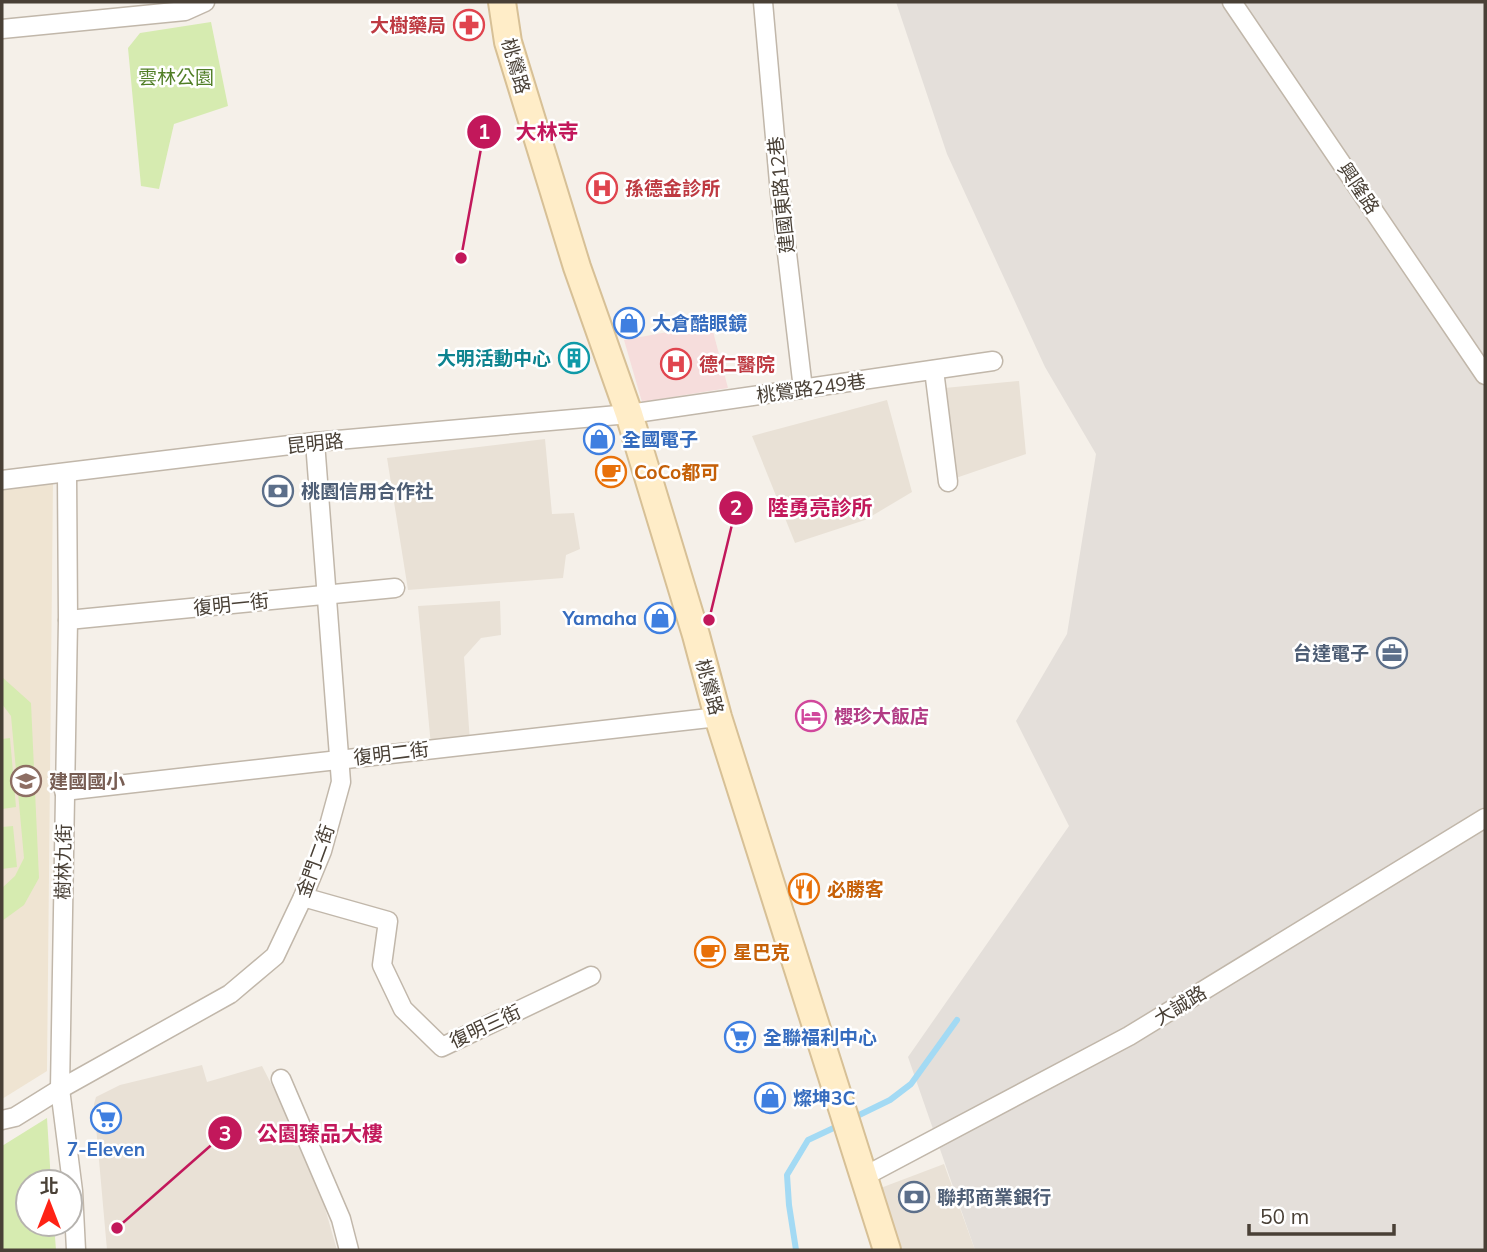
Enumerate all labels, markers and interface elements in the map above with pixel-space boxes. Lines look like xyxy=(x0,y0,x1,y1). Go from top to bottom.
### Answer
pharmacy icon: 大樹藥局 xyxy=(452,8,486,42)
place label: 大樹藥局 xyxy=(370,13,446,37)
street label: 桃鶯路 xyxy=(497,35,535,97)
park label: 雲林公園 xyxy=(138,65,214,89)
callout: 大林寺 xyxy=(466,111,592,153)
text: 1 xyxy=(478,118,490,144)
text: 大林寺 xyxy=(516,118,579,144)
street label: 建國東路12巷 xyxy=(763,135,799,255)
street label: 興隆路 xyxy=(1333,158,1385,218)
hospital icon: 孫德金診所 xyxy=(585,171,619,205)
place label: 孫德金診所 xyxy=(625,176,720,200)
shop icon: 大倉酷眼鏡 xyxy=(612,306,646,340)
place label: 大倉酷眼鏡 xyxy=(652,311,747,335)
building icon: 大明活動中心 xyxy=(557,341,591,375)
place label: 大明活動中心 xyxy=(437,346,551,370)
hospital icon: 德仁醫院 xyxy=(659,347,693,381)
place label: 德仁醫院 xyxy=(699,352,775,376)
street label: 桃鶯路249巷 xyxy=(755,368,867,408)
shop icon: 全國電子 xyxy=(582,422,616,456)
place label: 全國電子 xyxy=(622,427,698,451)
street label: 昆明路 xyxy=(285,428,345,458)
cafe icon: CoCo都可 xyxy=(594,455,628,489)
place label: CoCo都可 xyxy=(634,460,719,484)
bank icon: 桃園信用合作社 xyxy=(261,474,295,508)
place label: 桃園信用合作社 xyxy=(301,479,434,503)
callout: 陸勇亮診所 xyxy=(718,487,886,529)
text: 2 xyxy=(730,494,742,520)
text: 陸勇亮診所 xyxy=(768,494,873,520)
street label: 復明一街 xyxy=(192,588,270,620)
shop icon: Yamaha xyxy=(643,601,677,635)
place label: Yamaha xyxy=(562,606,637,630)
office icon: 台達電子 xyxy=(1375,636,1409,670)
place label: 台達電子 xyxy=(1293,641,1369,665)
street label: 桃鶯路 xyxy=(691,656,729,718)
hotel icon: 櫻珍大飯店 xyxy=(794,699,828,733)
place label: 櫻珍大飯店 xyxy=(834,704,929,728)
street label: 復明二街 xyxy=(352,736,430,770)
school or university icon: 建國國小 xyxy=(9,764,43,798)
place label: 建國國小 xyxy=(49,769,125,793)
street label: 金門二街 xyxy=(291,821,339,901)
street label: 樹林九街 xyxy=(50,824,76,900)
restaurant icon: 必勝客 xyxy=(787,872,821,906)
place label: 必勝客 xyxy=(827,877,884,901)
cafe icon: 星巴克 xyxy=(693,935,727,969)
place label: 星巴克 xyxy=(733,940,790,964)
street label: 大誠路 xyxy=(1149,980,1211,1030)
street label: 復明三街 xyxy=(445,999,525,1053)
supermarket icon: 全聯福利中心 xyxy=(723,1020,757,1054)
place label: 全聯福利中心 xyxy=(763,1025,877,1049)
shop icon: 燦坤3C xyxy=(753,1081,787,1115)
place label: 燦坤3C xyxy=(793,1086,855,1110)
supermarket icon: 7-Eleven xyxy=(89,1101,123,1135)
callout: 公園臻品大樓 xyxy=(208,1112,397,1154)
text: 3 xyxy=(219,1120,231,1146)
text: 公園臻品大樓 xyxy=(257,1120,383,1146)
place label: 7-Eleven xyxy=(67,1137,145,1161)
north arrow xyxy=(14,1168,84,1238)
text: 北 xyxy=(39,1174,59,1198)
bank icon: 聯邦商業銀行 xyxy=(897,1180,931,1214)
place label: 聯邦商業銀行 xyxy=(937,1185,1051,1209)
scale bar xyxy=(1249,1192,1394,1236)
text: 50 m xyxy=(1260,1203,1309,1229)

